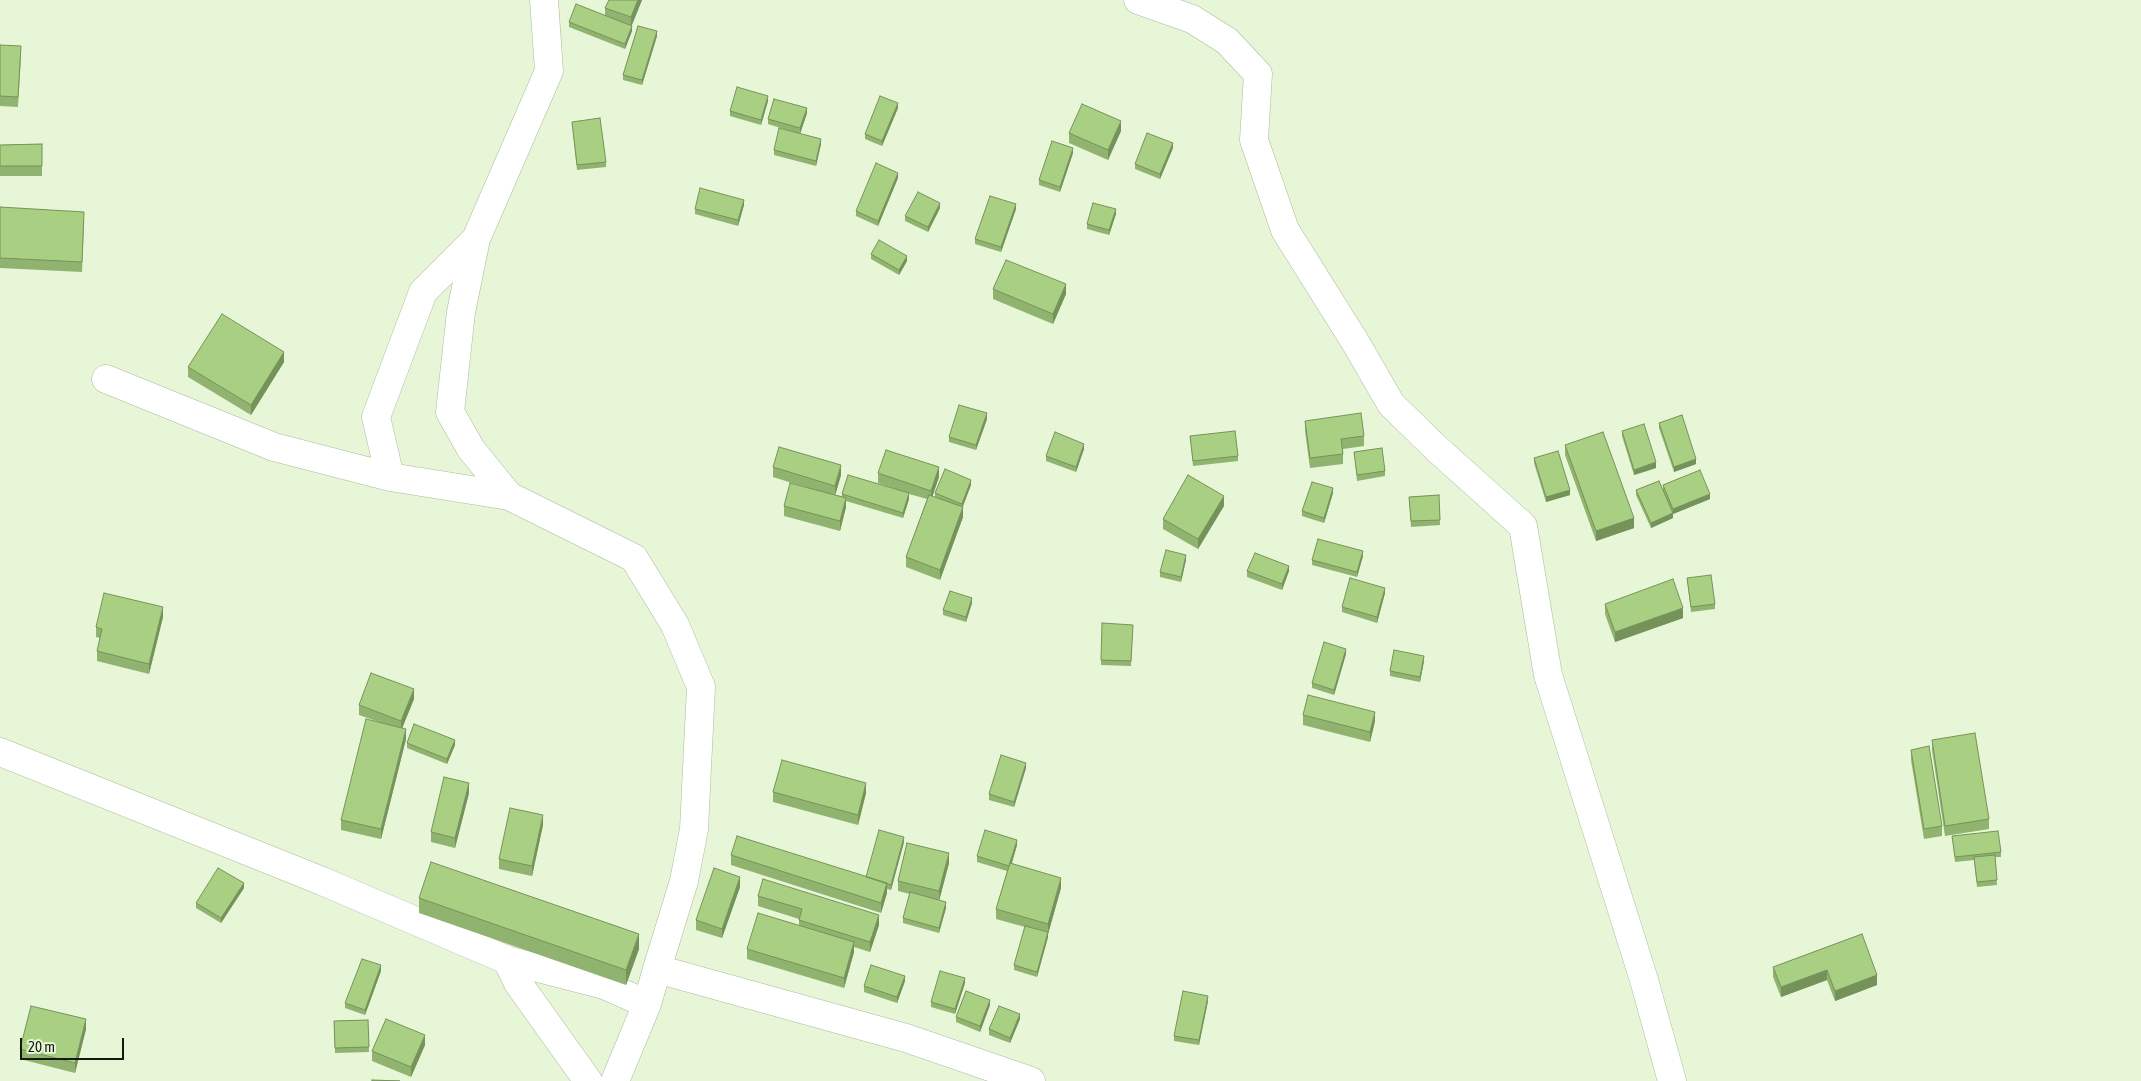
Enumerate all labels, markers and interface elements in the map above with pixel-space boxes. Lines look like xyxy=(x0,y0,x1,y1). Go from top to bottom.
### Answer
scale bar xyxy=(22,1028,126,1060)
text: 20 m xyxy=(28,1038,55,1055)

